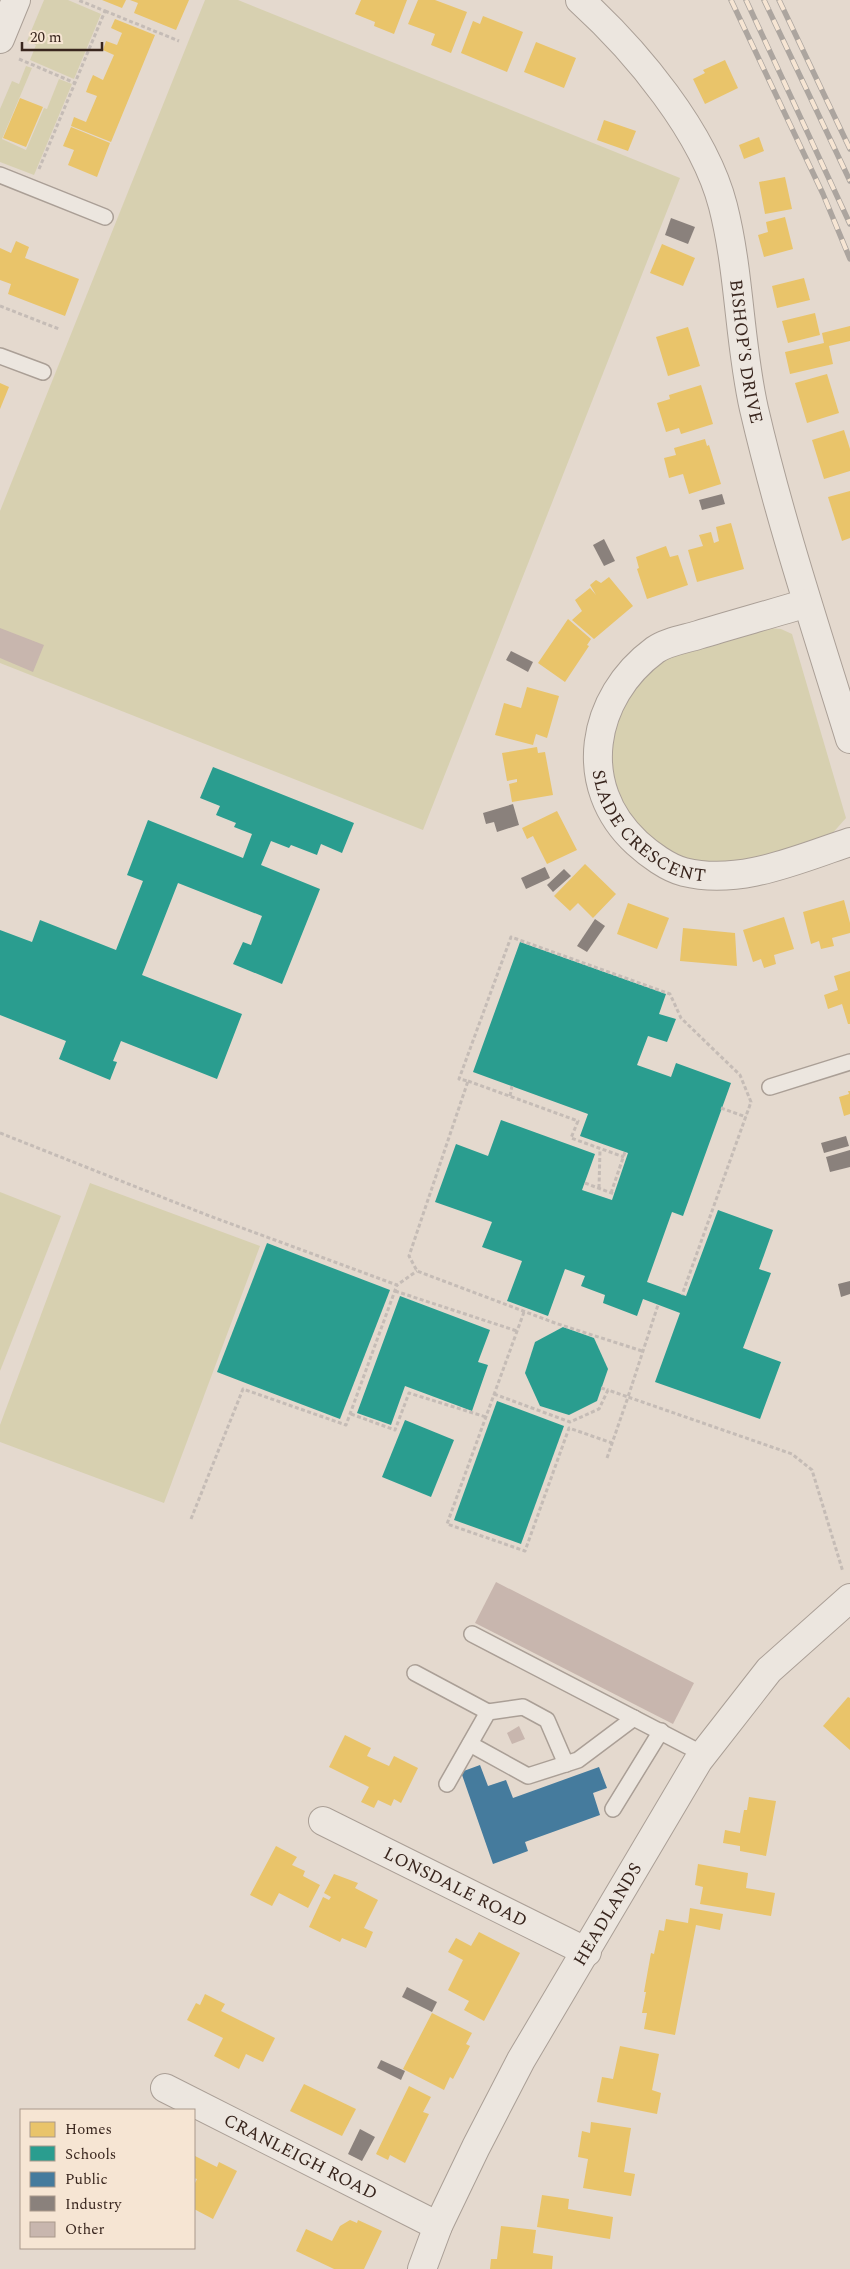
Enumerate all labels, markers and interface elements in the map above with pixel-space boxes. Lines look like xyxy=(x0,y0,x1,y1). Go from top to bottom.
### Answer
scale bar xyxy=(22,20,102,52)
text: 20 m xyxy=(30,26,62,49)
street label: BISHOP'S DRIVE xyxy=(723,278,770,426)
street label: SLADE CRESCENT xyxy=(585,768,707,889)
street label: LONSDALE ROAD xyxy=(379,1840,532,1934)
street label: HEADLANDS xyxy=(566,1857,649,1971)
street label: CRANLEIGH ROAD xyxy=(219,2106,382,2207)
legend xyxy=(20,2109,195,2249)
text: Homes xyxy=(65,2118,112,2141)
text: Schools xyxy=(65,2143,116,2166)
text: Public xyxy=(65,2168,108,2191)
text: Industry xyxy=(65,2193,122,2216)
text: Other xyxy=(65,2218,104,2241)

